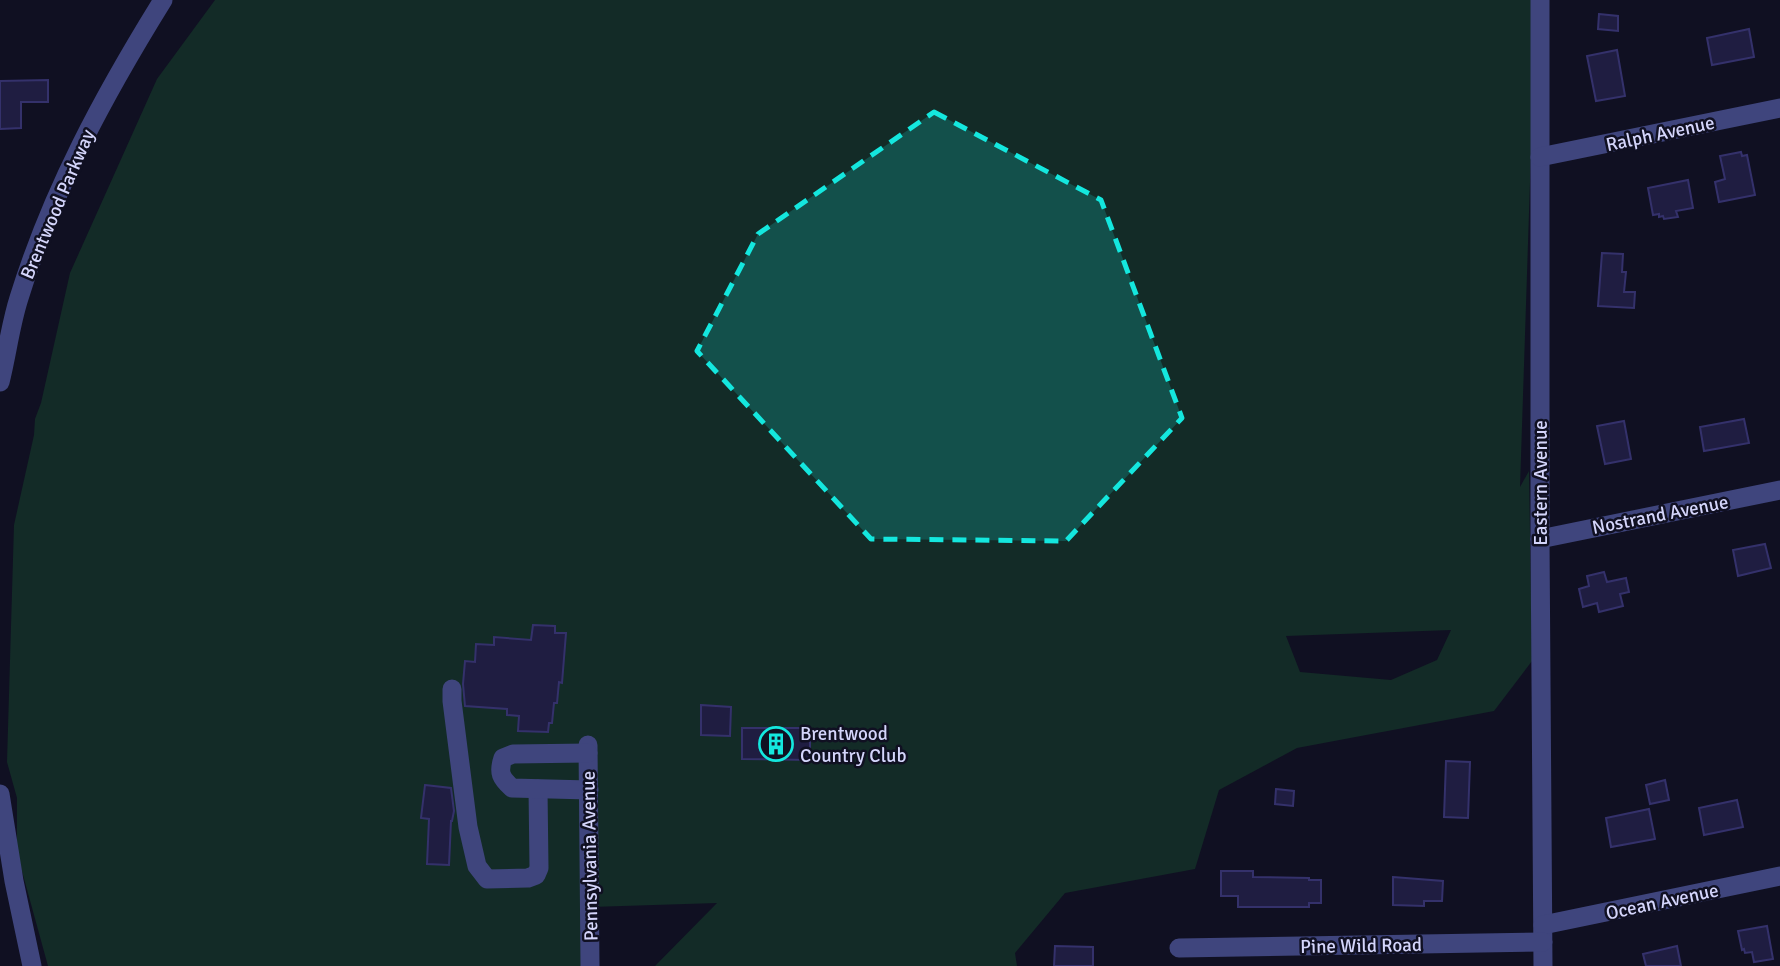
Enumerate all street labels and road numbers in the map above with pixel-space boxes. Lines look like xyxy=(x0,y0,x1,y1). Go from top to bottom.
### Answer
street label: Ralph Avenue xyxy=(1604,111,1717,157)
street label: Brentwood Parkway xyxy=(16,126,100,283)
street label: Eastern Avenue xyxy=(1529,420,1553,546)
street label: Nostrand Avenue xyxy=(1590,490,1730,540)
street label: Pennsylvania Avenue xyxy=(577,771,603,941)
street label: Ocean Avenue xyxy=(1604,878,1721,926)
street label: Pine Wild Road xyxy=(1300,933,1422,959)

